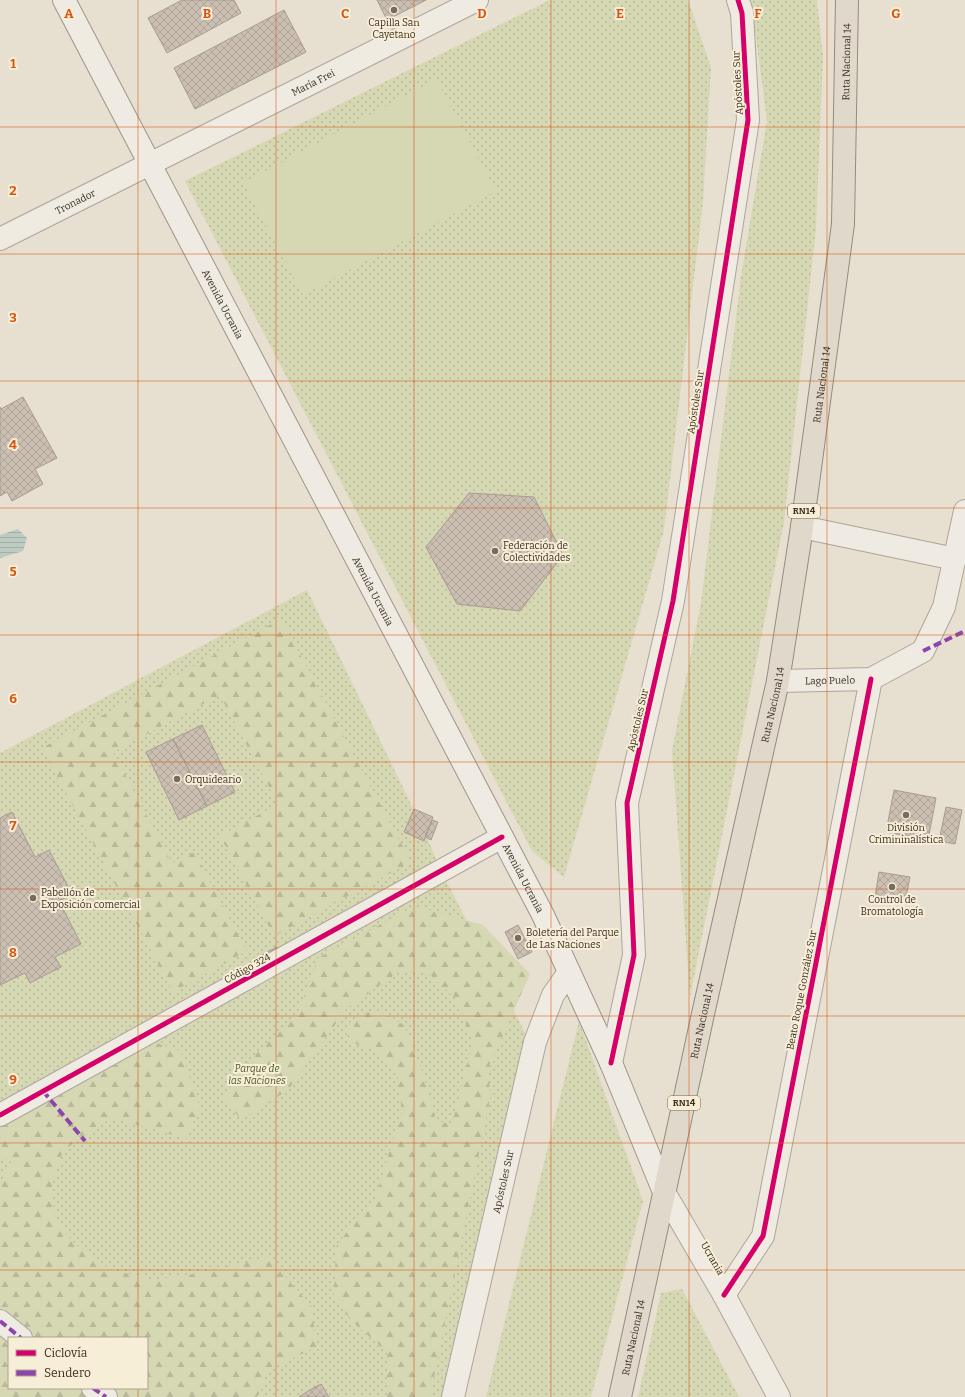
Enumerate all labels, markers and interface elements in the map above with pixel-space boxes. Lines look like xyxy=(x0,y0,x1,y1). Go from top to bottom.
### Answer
marker: Capilla San Cayetano xyxy=(389,5,399,15)
text: A xyxy=(64,6,74,21)
text: B xyxy=(203,6,211,21)
text: C xyxy=(341,6,349,21)
text: D xyxy=(477,6,487,21)
text: E xyxy=(616,6,624,21)
text: F xyxy=(754,6,762,21)
text: G xyxy=(891,6,901,21)
place label: Capilla San Cayetano xyxy=(368,17,420,41)
street label: Ruta Nacional 14 xyxy=(840,23,854,101)
street label: Apóstoles Sur xyxy=(730,50,746,115)
text: 1 xyxy=(10,56,16,71)
street label: María Frei xyxy=(290,67,337,99)
text: 2 xyxy=(9,183,17,198)
street label: Tronador xyxy=(53,187,98,217)
street label: Avenida Ucrania xyxy=(199,268,245,341)
text: 3 xyxy=(9,310,17,325)
street label: Ruta Nacional 14 xyxy=(811,345,833,424)
street label: Apóstoles Sur xyxy=(685,369,707,435)
text: 4 xyxy=(9,437,17,452)
road number: RN14 xyxy=(788,504,820,518)
place label: Federación de Colectividades xyxy=(503,540,571,564)
marker: Federación de Colectividades xyxy=(490,546,500,556)
street label: Avenida Ucrania xyxy=(349,555,396,628)
text: 5 xyxy=(9,564,17,579)
street label: Ruta Nacional 14 xyxy=(759,666,787,744)
street label: Lago Puelo xyxy=(805,674,856,687)
street label: Apóstoles Sur xyxy=(625,687,651,753)
text: 6 xyxy=(9,691,17,706)
marker: Orquideario xyxy=(172,774,182,784)
place label: Orquideario xyxy=(185,774,242,786)
marker: División Crimininalística xyxy=(901,810,911,820)
text: 7 xyxy=(10,818,17,833)
place label: División Crimininalística xyxy=(869,822,944,846)
street label: Avenida Ucrania xyxy=(500,842,546,916)
marker: Control de Bromatología xyxy=(887,882,897,892)
place label: Pabellón de Exposición comercial xyxy=(41,887,140,911)
marker: Pabellón de Exposición comercial xyxy=(28,893,38,903)
place label: Control de Bromatología xyxy=(861,894,924,918)
place label: Boletería del Parque de Las Naciones xyxy=(526,926,619,951)
street label: Beato Roque González Sur xyxy=(785,929,820,1051)
marker: Boletería del Parque de Las Naciones xyxy=(513,933,523,943)
text: 8 xyxy=(9,945,17,960)
street label: Código 324 xyxy=(222,951,273,986)
street label: Ruta Nacional 14 xyxy=(688,982,717,1060)
park label: Parque de las Naciones xyxy=(228,1063,286,1087)
text: 9 xyxy=(9,1072,17,1087)
road number: RN14 xyxy=(668,1096,700,1110)
street label: Apóstoles Sur xyxy=(491,1149,517,1215)
street label: Ucrania xyxy=(698,1240,727,1278)
street label: Ruta Nacional 14 xyxy=(620,1298,648,1377)
legend xyxy=(8,1337,148,1389)
text: Ciclovía xyxy=(44,1346,88,1360)
text: Sendero xyxy=(44,1366,91,1380)

